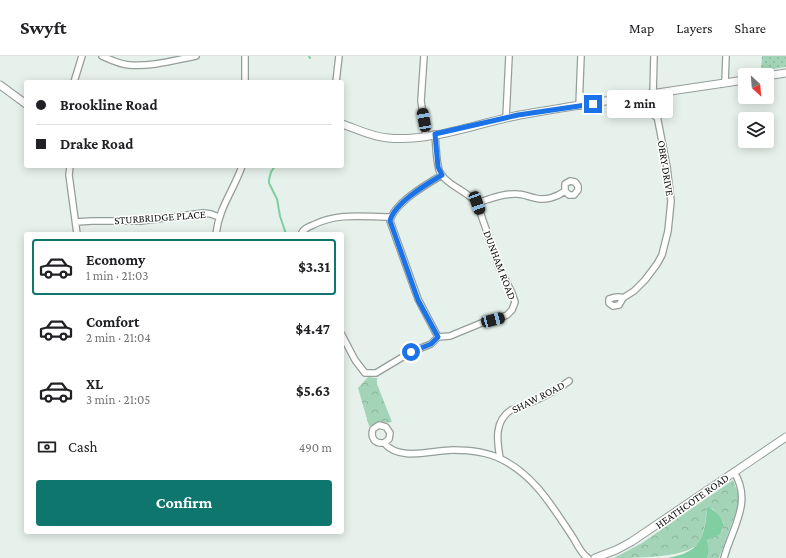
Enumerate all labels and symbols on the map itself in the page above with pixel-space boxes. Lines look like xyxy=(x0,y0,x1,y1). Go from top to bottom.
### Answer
north arrow xyxy=(738,68,774,104)
callout: 2 min xyxy=(607,90,673,118)
route end xyxy=(584,95,602,113)
car xyxy=(416,107,432,133)
street label: OBRY DRIVE xyxy=(656,139,676,197)
car xyxy=(467,190,487,216)
street label: STURBRIDGE PLACE xyxy=(114,208,206,226)
street label: DUNHAM ROAD xyxy=(481,229,519,301)
car xyxy=(480,311,506,329)
route start xyxy=(402,343,420,361)
street label: SHAW ROAD xyxy=(510,379,566,415)
street label: HEATHCOTE ROAD xyxy=(653,471,731,531)

